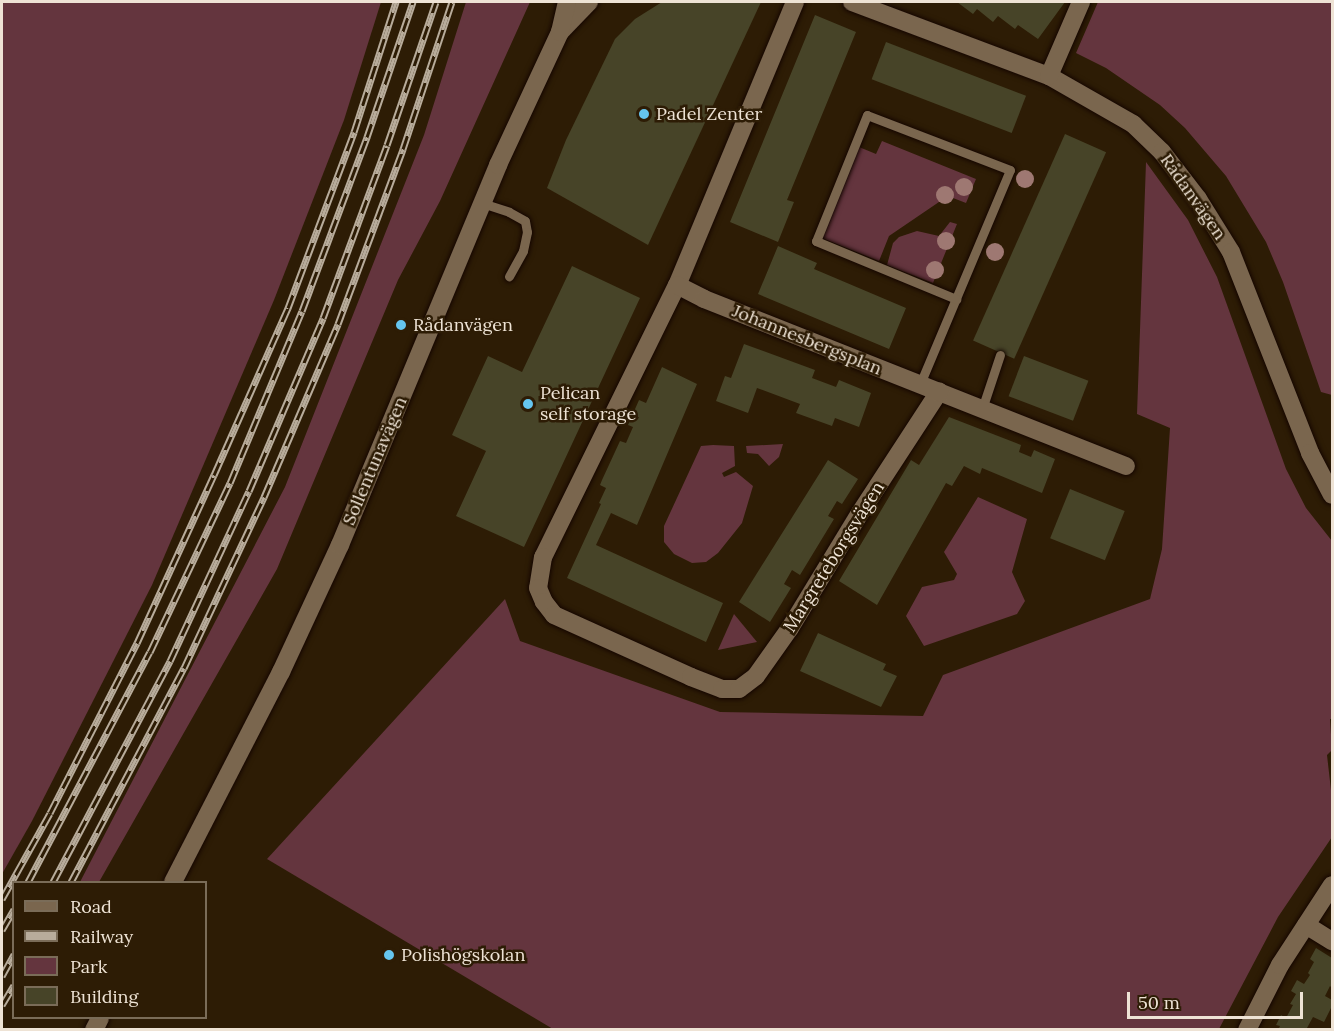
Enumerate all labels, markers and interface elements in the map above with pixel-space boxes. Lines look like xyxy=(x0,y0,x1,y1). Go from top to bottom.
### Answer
place label: Padel Zenter xyxy=(656,103,762,125)
marker: Padel Zenter xyxy=(637,107,651,121)
street label: Rådanvägen xyxy=(1155,150,1231,244)
street label: Johannesbergsplan xyxy=(729,300,885,380)
place label: Rådanvägen xyxy=(413,314,513,336)
marker: Rådanvägen xyxy=(394,318,408,332)
place label: Pelican self storage xyxy=(540,383,636,426)
street label: Sollentunavägen xyxy=(338,393,412,529)
marker: Pelican self storage xyxy=(521,397,535,411)
street label: Margreteborgsvägen xyxy=(779,478,889,636)
legend xyxy=(12,881,207,1019)
text: Road xyxy=(70,895,112,918)
text: Railway xyxy=(70,925,133,948)
place label: Polishögskolan xyxy=(401,944,525,966)
marker: Polishögskolan xyxy=(382,948,396,962)
text: Park xyxy=(70,955,107,978)
scale bar xyxy=(1130,980,1306,1018)
text: Building xyxy=(70,985,138,1008)
text: 50 m xyxy=(1138,991,1180,1014)

